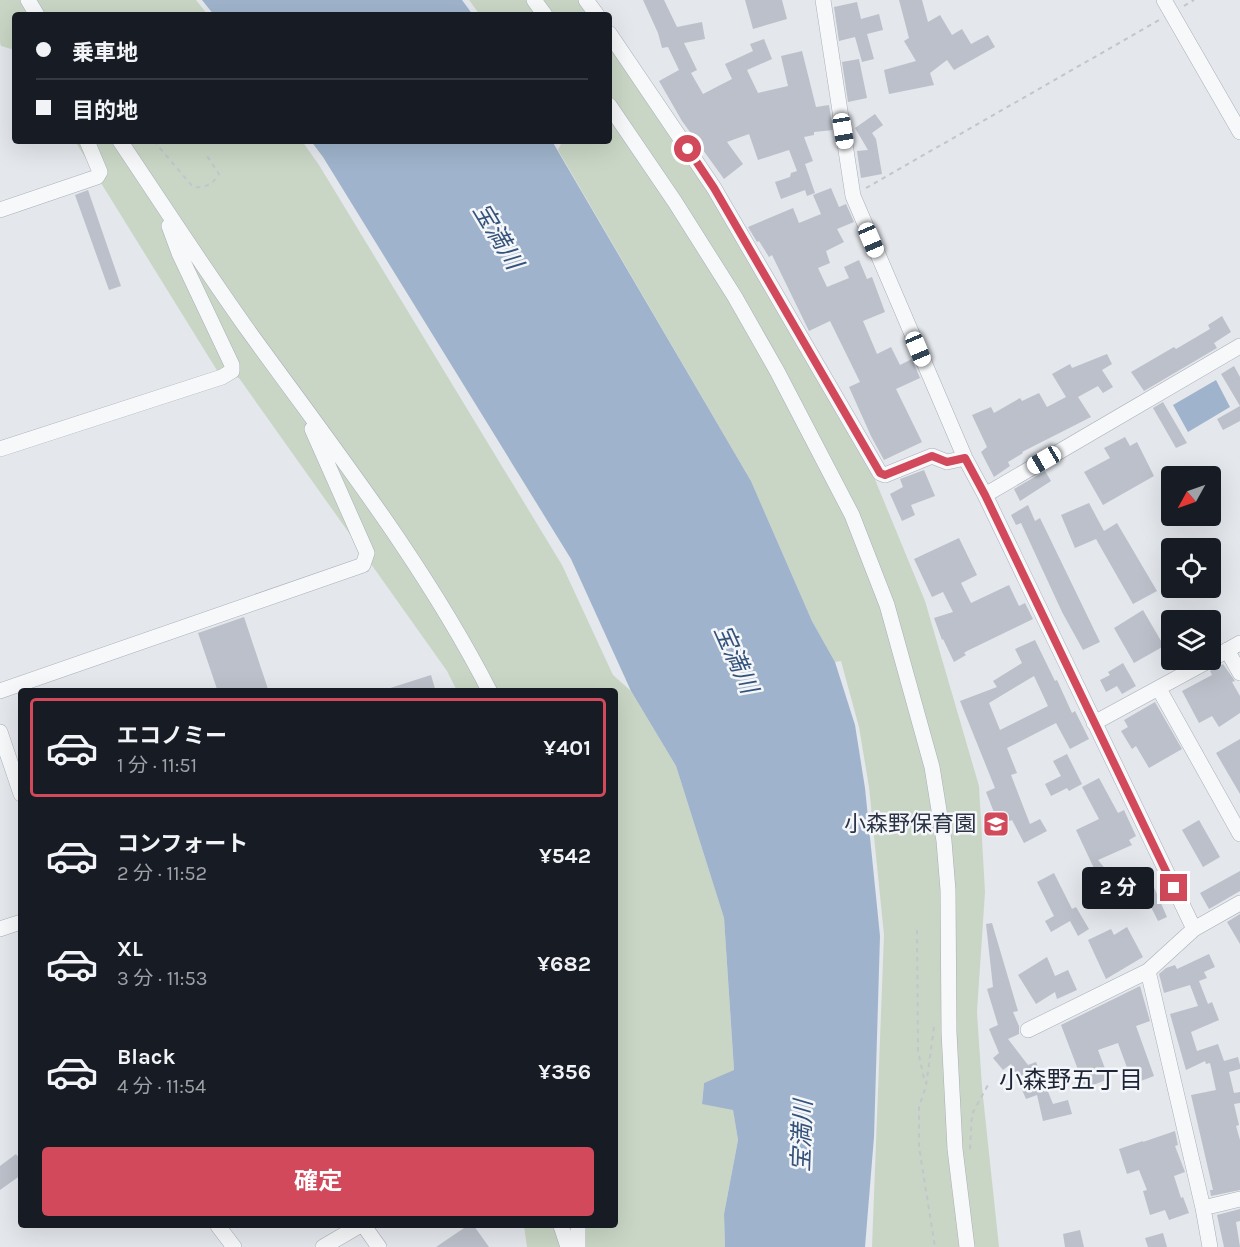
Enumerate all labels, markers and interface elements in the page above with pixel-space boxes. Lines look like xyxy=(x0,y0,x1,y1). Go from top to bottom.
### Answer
text: 乗車地 xyxy=(72,40,138,66)
text: 目的地 xyxy=(72,98,138,124)
car xyxy=(831,112,855,150)
route start xyxy=(674,135,701,162)
water label: 宝満川 xyxy=(467,198,530,277)
car xyxy=(856,220,886,260)
car xyxy=(903,329,933,369)
car xyxy=(1024,443,1064,477)
north arrow xyxy=(1161,466,1221,526)
map controls xyxy=(1161,466,1221,670)
button: locate xyxy=(1161,538,1221,598)
button: layers xyxy=(1161,610,1221,670)
water label: 宝満川 xyxy=(709,620,765,700)
icon: car xyxy=(45,721,99,775)
text: エコノミー xyxy=(117,723,227,749)
text: ¥401 xyxy=(543,735,591,761)
text: 1 分 · 11:51 xyxy=(117,754,197,777)
school or university icon: 小森野保育園 xyxy=(981,809,1011,839)
place label: 小森野保育園 xyxy=(844,811,976,837)
icon: car xyxy=(45,829,99,883)
text: コンフォート xyxy=(117,831,248,857)
text: ¥542 xyxy=(539,843,591,869)
text: 2 分 · 11:52 xyxy=(117,862,207,885)
callout: 2 分 xyxy=(1081,867,1153,909)
route end xyxy=(1160,874,1187,901)
text: 2 分 xyxy=(1099,876,1137,899)
text: XL xyxy=(117,936,143,962)
icon: car xyxy=(45,937,99,991)
text: ¥682 xyxy=(537,951,591,977)
text: 3 分 · 11:53 xyxy=(117,967,208,990)
text: Black xyxy=(117,1044,176,1070)
icon: car xyxy=(45,1045,99,1099)
text: ¥356 xyxy=(538,1059,591,1085)
district label: 小森野五丁目 xyxy=(999,1066,1143,1094)
text: 4 分 · 11:54 xyxy=(117,1075,206,1098)
water label: 宝満川 xyxy=(787,1097,817,1172)
button: 確定 xyxy=(42,1147,594,1216)

